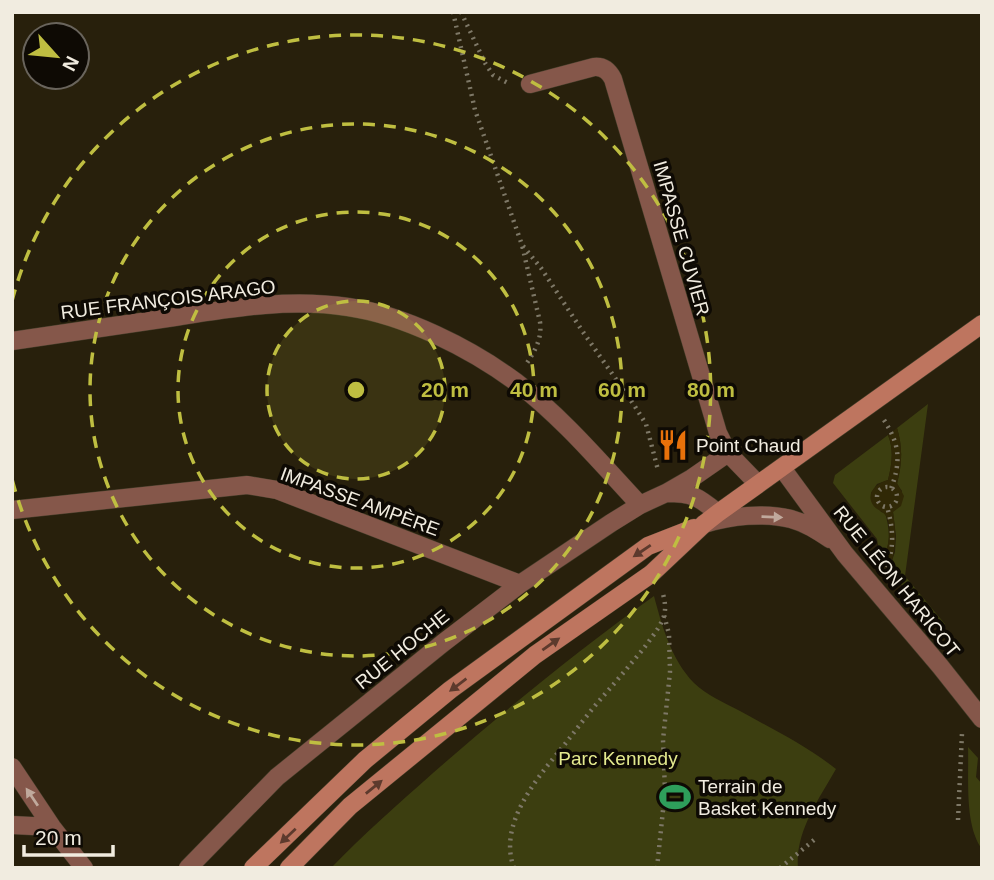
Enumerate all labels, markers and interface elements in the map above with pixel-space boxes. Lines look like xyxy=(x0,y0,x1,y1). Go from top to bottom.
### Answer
north arrow xyxy=(21,21,91,91)
text: N xyxy=(58,53,83,74)
street label: IMPASSE CUVIER xyxy=(649,158,714,318)
street label: RUE FRANÇOIS ARAGO xyxy=(59,276,277,323)
centre of rings xyxy=(344,378,368,402)
text: 20 m xyxy=(421,378,469,401)
text: 40 m xyxy=(510,378,558,401)
text: 60 m xyxy=(598,378,646,401)
text: 80 m xyxy=(687,378,735,401)
restaurant icon: Point Chaud xyxy=(656,428,690,462)
place label: Point Chaud xyxy=(696,435,801,456)
street label: IMPASSE AMPÈRE xyxy=(278,463,442,540)
street label: RUE LÉON HARICOT xyxy=(829,502,964,661)
one-way arrow xyxy=(761,512,783,523)
one-way arrow xyxy=(633,544,651,558)
street label: RUE HOCHE xyxy=(351,605,453,693)
one-way arrow xyxy=(542,637,560,651)
one-way arrow xyxy=(449,677,467,691)
park label: Parc Kennedy xyxy=(558,748,678,769)
place label: Terrain de Basket Kennedy xyxy=(698,776,837,819)
one-way arrow xyxy=(364,779,382,794)
sports icon: Terrain de Basket Kennedy xyxy=(658,780,692,814)
one-way arrow xyxy=(25,788,39,806)
scale bar xyxy=(24,814,114,858)
text: 20 m xyxy=(35,826,82,849)
one-way arrow xyxy=(280,827,297,843)

